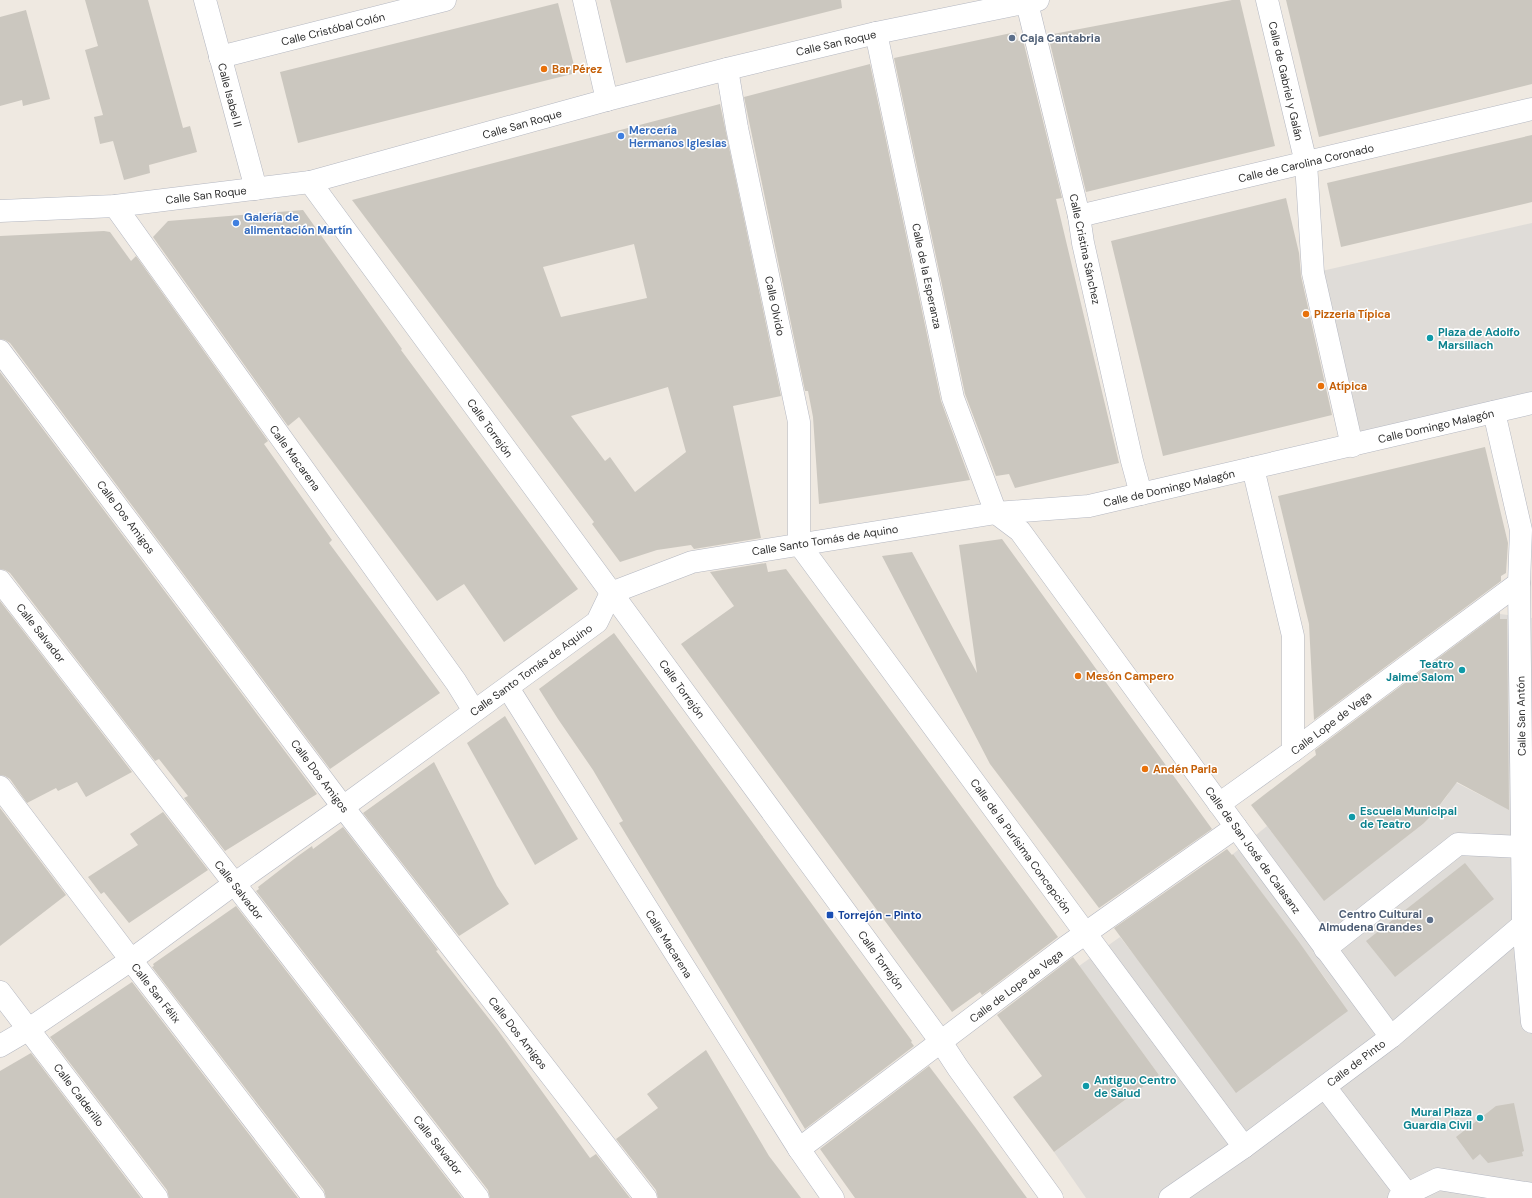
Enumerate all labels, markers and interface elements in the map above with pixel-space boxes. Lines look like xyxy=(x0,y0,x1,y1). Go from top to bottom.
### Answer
street label: Calle Cristóbal Colón xyxy=(280,9,386,49)
street label: Calle de Gabriel y Galán xyxy=(1265,20,1307,142)
street label: Calle San Roque xyxy=(795,27,877,59)
place label: Caja Cantabria xyxy=(1020,31,1100,45)
marker: Caja Cantabria xyxy=(1007,33,1017,43)
street label: Calle Isabel II xyxy=(215,61,245,129)
place label: Bar Pérez xyxy=(552,62,602,76)
marker: Bar Pérez xyxy=(539,64,549,74)
street label: Calle San Roque xyxy=(481,106,563,142)
place label: Mercería Hermanos Iglesias xyxy=(629,123,727,150)
marker: Mercería Hermanos Iglesias xyxy=(616,131,626,141)
street label: Calle de Carolina Coronado xyxy=(1237,141,1375,185)
street label: Calle San Roque xyxy=(165,183,247,207)
street label: Calle Cristina Sánchez xyxy=(1066,192,1104,306)
place label: Galería de alimentación Martín xyxy=(244,210,353,237)
marker: Galería de alimentación Martín xyxy=(231,218,241,228)
street label: Calle de la Esperanza xyxy=(909,222,945,330)
street label: Calle Olvido xyxy=(762,275,788,337)
place label: Pizzeria Típica xyxy=(1314,307,1391,321)
marker: Pizzeria Típica xyxy=(1301,309,1311,319)
place label: Plaza de Adolfo Marsillach xyxy=(1438,325,1520,352)
marker: Plaza de Adolfo Marsillach xyxy=(1425,333,1435,343)
place label: Atípica xyxy=(1329,379,1367,393)
marker: Atípica xyxy=(1316,381,1326,391)
street label: Calle Torrejón xyxy=(464,396,516,460)
street label: Calle Domingo Malagón xyxy=(1377,406,1495,446)
street label: Calle Macarena xyxy=(266,422,324,494)
street label: Calle de Domingo Malagón xyxy=(1102,466,1236,510)
street label: Calle Dos Amigos xyxy=(94,478,158,556)
street label: Calle Santo Tomás de Aquino xyxy=(751,522,899,558)
street label: Calle Salvador xyxy=(13,600,69,666)
street label: Calle Santo Tomás de Aquino xyxy=(467,621,595,719)
street label: Calle Torrejón xyxy=(656,657,708,721)
place label: Teatro Jaime Salom xyxy=(1386,657,1454,684)
marker: Teatro Jaime Salom xyxy=(1457,665,1467,675)
place label: Mesón Campero xyxy=(1086,669,1174,683)
marker: Mesón Campero xyxy=(1073,671,1083,681)
street label: Calle San Antón xyxy=(1513,676,1529,756)
street label: Calle Lope de Vega xyxy=(1288,688,1374,758)
street label: Calle Dos Amigos xyxy=(288,737,352,815)
place label: Andén Parla xyxy=(1153,762,1218,776)
marker: Andén Parla xyxy=(1140,764,1150,774)
street label: Calle de la Purísima Concepción xyxy=(967,776,1075,916)
street label: Calle de San José de Calasanz xyxy=(1202,784,1304,916)
place label: Escuela Municipal de Teatro xyxy=(1360,804,1457,831)
marker: Escuela Municipal de Teatro xyxy=(1347,812,1357,822)
street label: Calle Salvador xyxy=(211,857,267,923)
street label: Calle Macarena xyxy=(642,907,696,981)
place label: Centro Cultural Almudena Grandes xyxy=(1319,907,1422,934)
place label: Torrejón - Pinto xyxy=(838,908,922,922)
marker: Torrejón - Pinto xyxy=(825,910,835,920)
marker: Centro Cultural Almudena Grandes xyxy=(1425,915,1435,925)
street label: Calle Torrejón xyxy=(855,928,907,992)
street label: Calle de Lope de Vega xyxy=(967,946,1065,1026)
street label: Calle San Félix xyxy=(128,960,184,1026)
street label: Calle Dos Amigos xyxy=(485,994,551,1072)
street label: Calle de Pinto xyxy=(1324,1036,1388,1090)
street label: Calle Calderillo xyxy=(51,1061,107,1129)
place label: Antiguo Centro de Salud xyxy=(1094,1073,1177,1100)
marker: Antiguo Centro de Salud xyxy=(1081,1081,1091,1091)
place label: Mural Plaza Guardia Civil xyxy=(1403,1105,1472,1132)
street label: Calle Salvador xyxy=(410,1112,466,1178)
marker: Mural Plaza Guardia Civil xyxy=(1475,1113,1485,1123)

